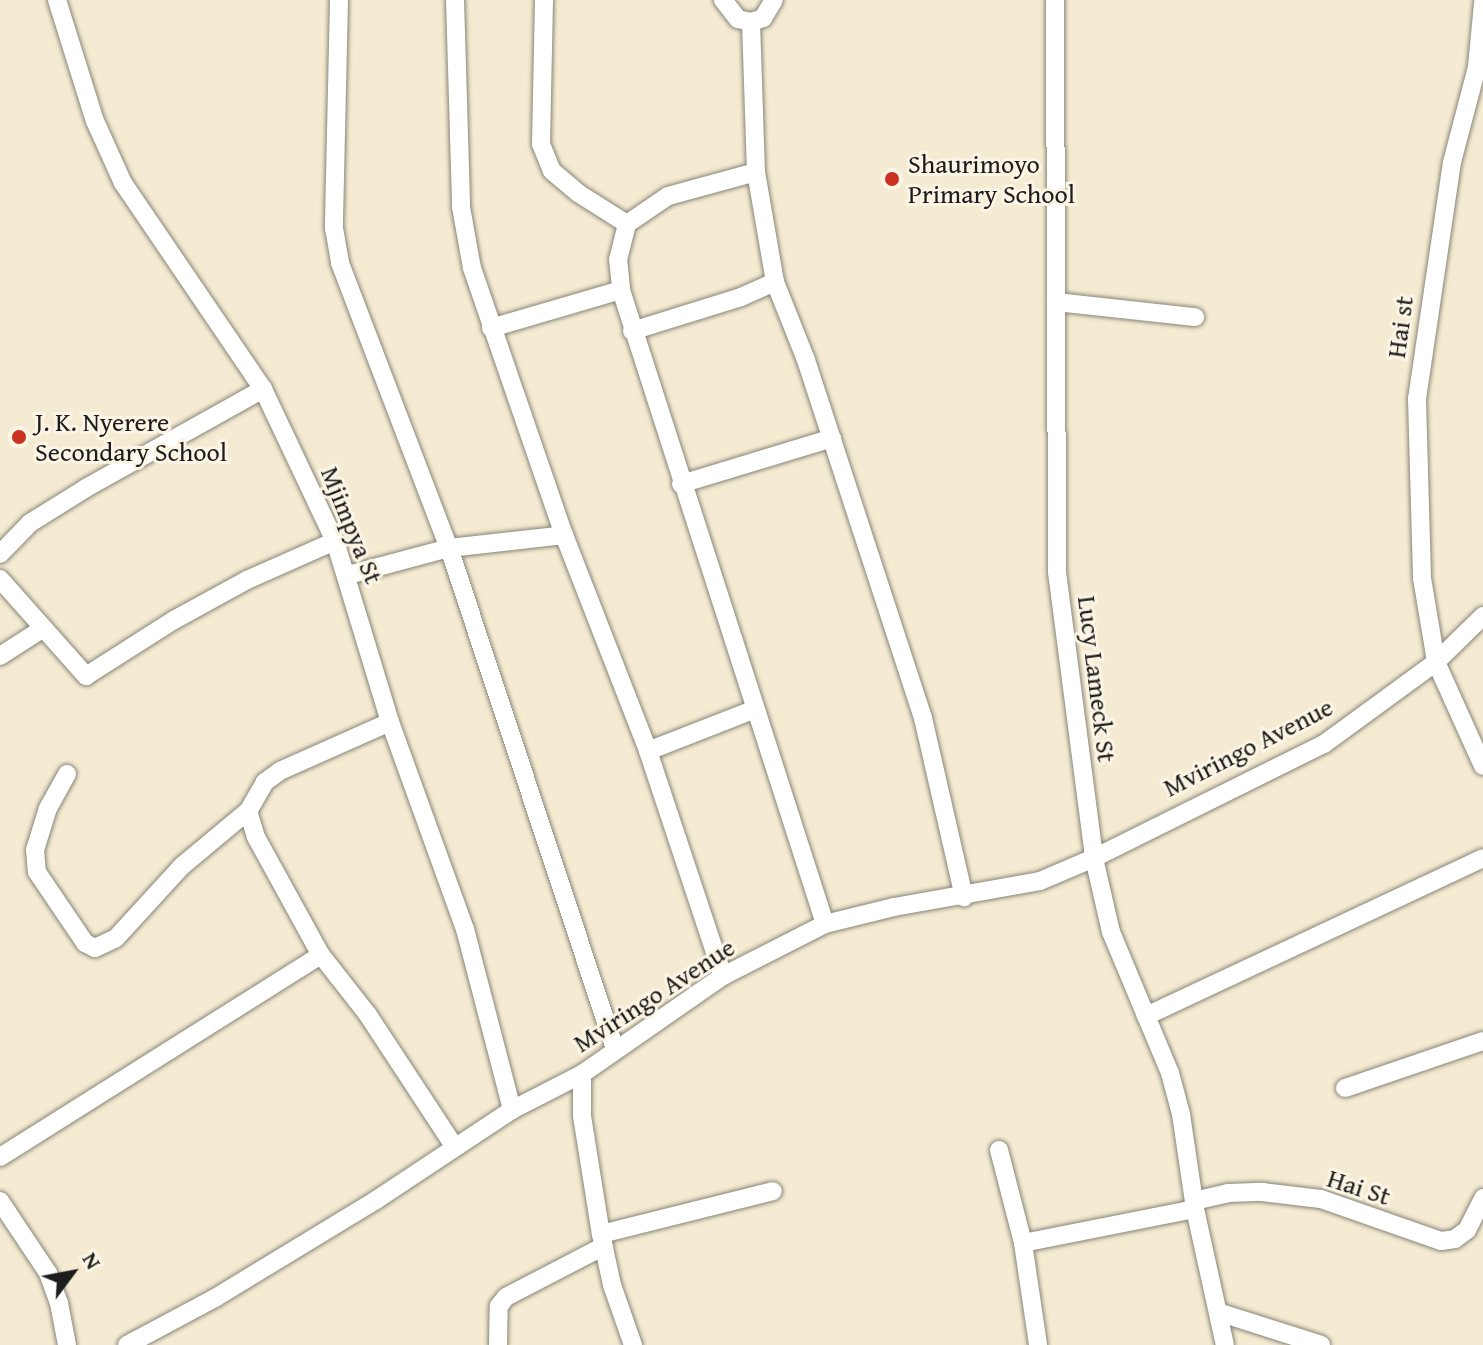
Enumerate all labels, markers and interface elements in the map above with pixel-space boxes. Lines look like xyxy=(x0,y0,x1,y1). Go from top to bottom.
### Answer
place label: Shaurimoyo Primary School xyxy=(908,148,1075,210)
marker: Shaurimoyo Primary School xyxy=(883,170,901,188)
street label: Hai st xyxy=(1380,294,1420,360)
place label: J. K. Nyerere Secondary School xyxy=(35,406,227,468)
marker: J. K. Nyerere Secondary School xyxy=(10,428,28,446)
street label: Mjimpya St xyxy=(314,462,390,588)
street label: Lucy Lameck St xyxy=(1071,594,1123,764)
street label: Mviringo Avenue xyxy=(1158,691,1338,803)
street label: Mviringo Avenue xyxy=(568,931,740,1059)
street label: Hai St xyxy=(1324,1162,1394,1212)
north arrow xyxy=(32,1233,112,1313)
text: N xyxy=(75,1246,110,1275)

